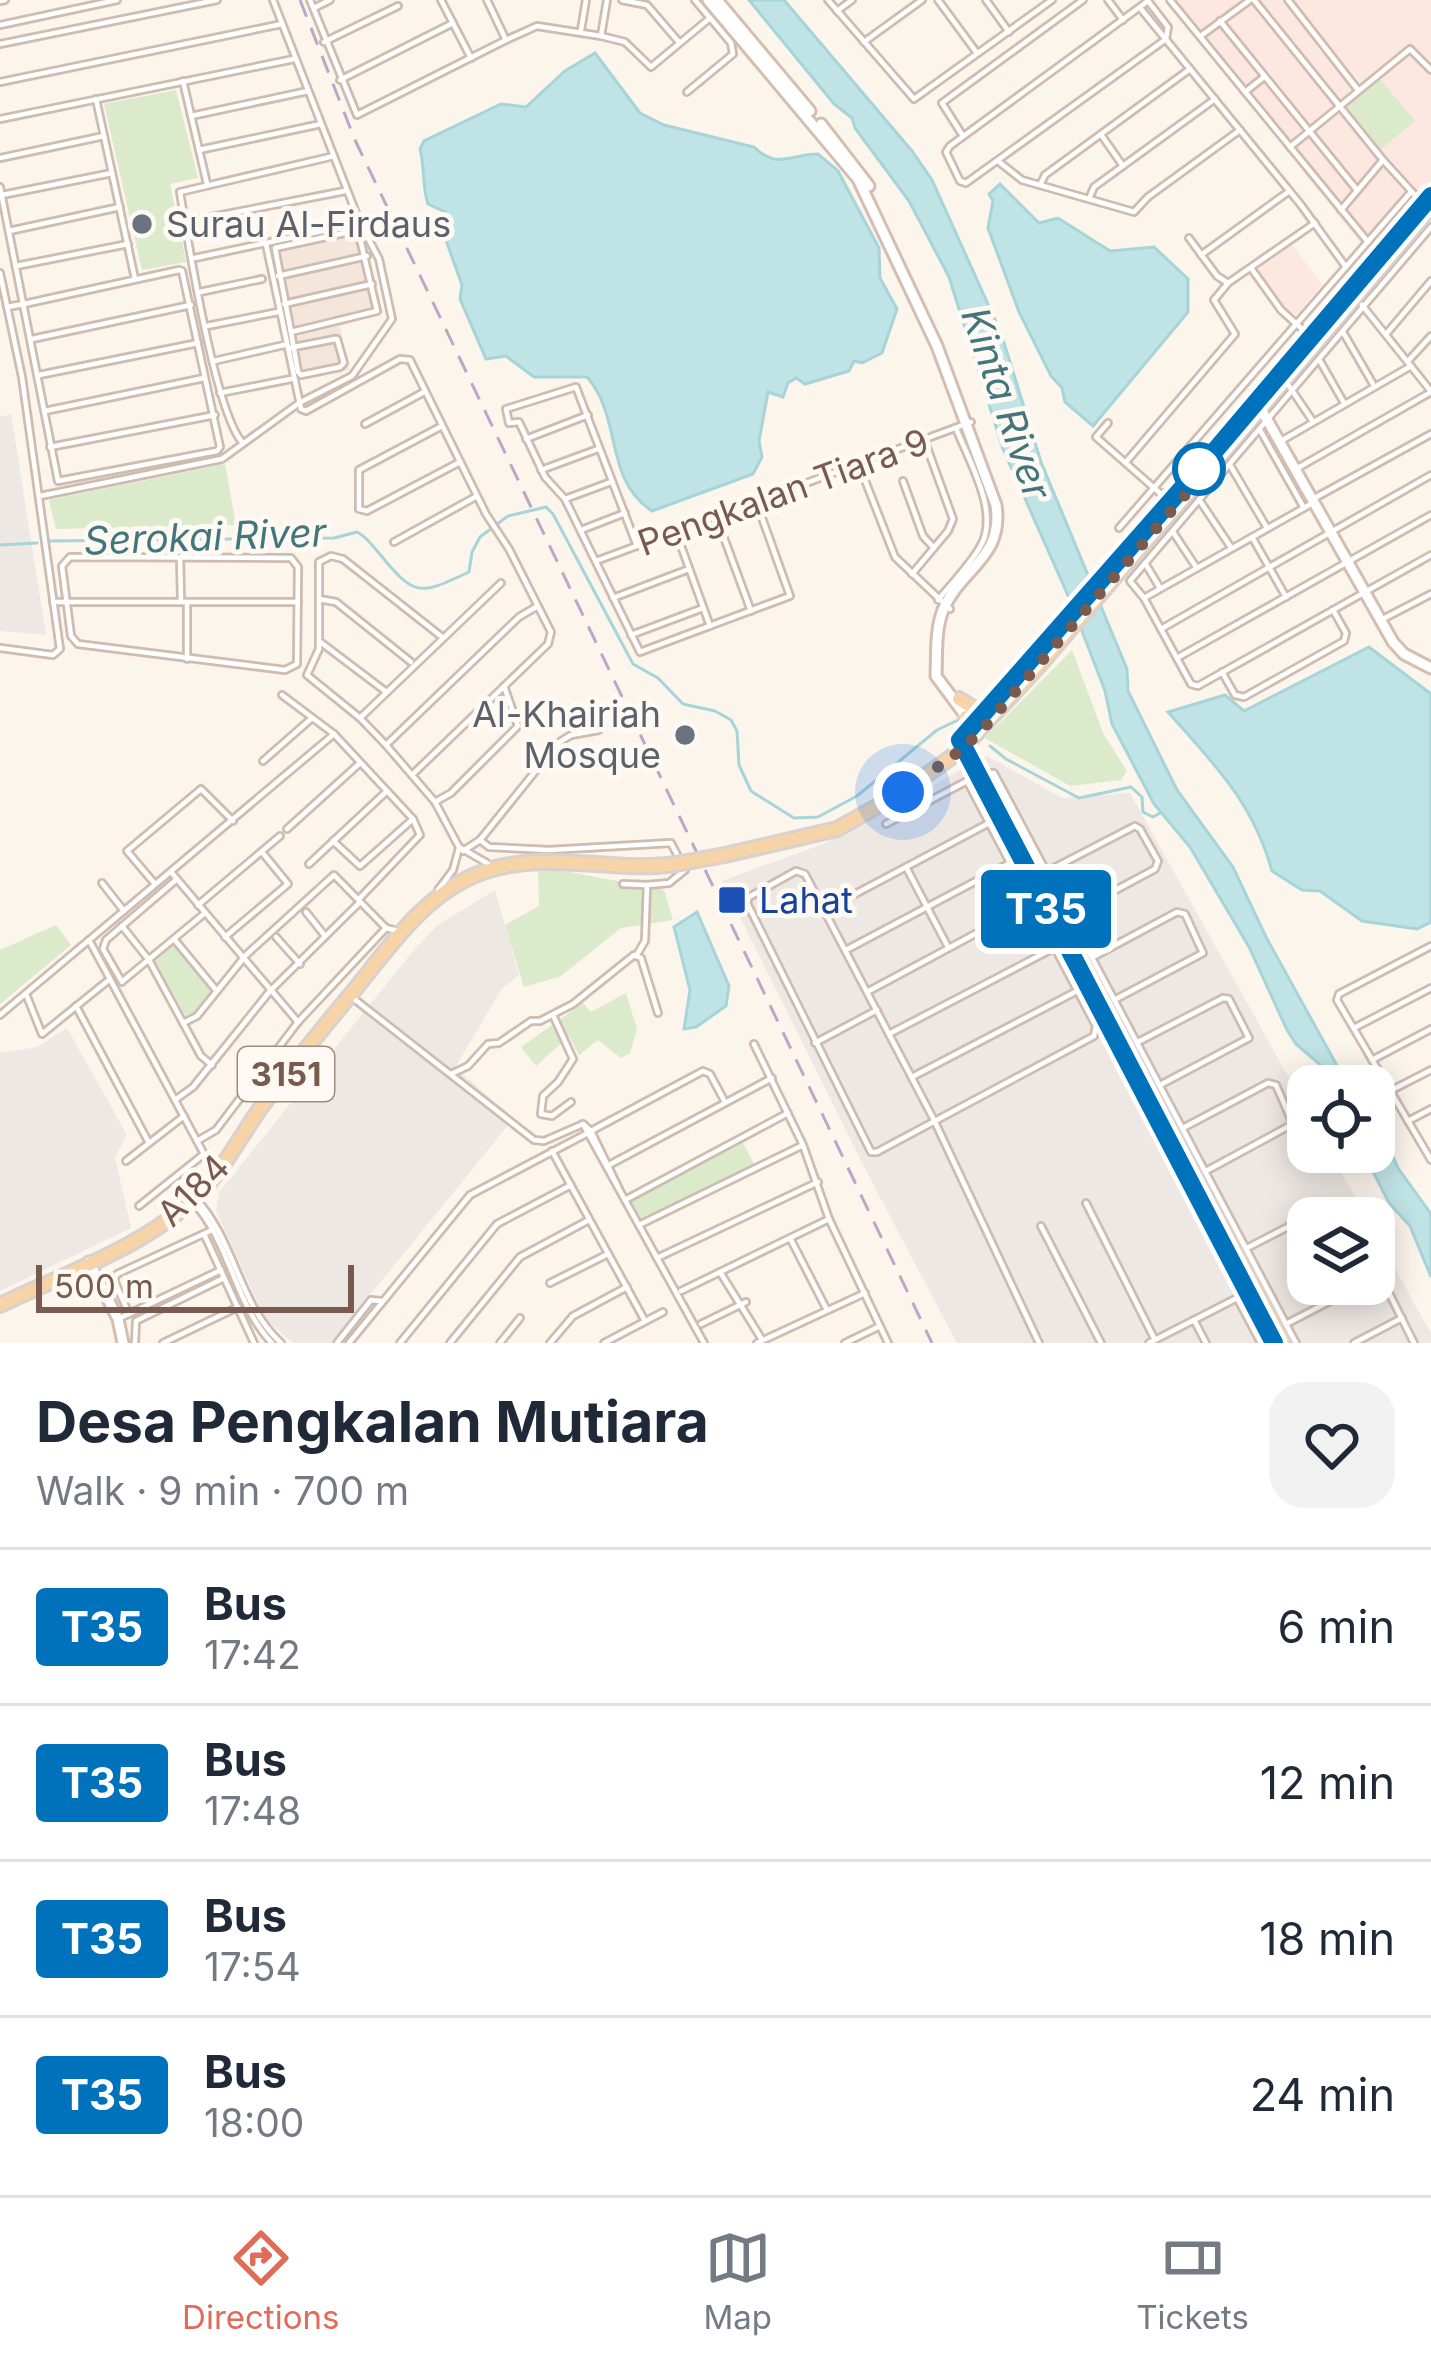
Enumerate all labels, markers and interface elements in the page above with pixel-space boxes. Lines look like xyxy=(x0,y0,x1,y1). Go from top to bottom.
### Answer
place label: Surau Al-Firdaus xyxy=(166,202,451,246)
marker: Surau Al-Firdaus xyxy=(129,211,155,237)
water label: Kinta River xyxy=(952,301,1062,506)
street label: Pengkalan Tiara 9 xyxy=(632,419,934,565)
unlabelled marker xyxy=(1174,444,1224,494)
water label: Serokai River xyxy=(83,508,328,564)
place label: Al-Khairiah Mosque xyxy=(472,692,661,777)
marker: Al-Khairiah Mosque xyxy=(672,722,698,748)
your location xyxy=(873,762,933,822)
line badge: T35 xyxy=(977,870,1115,948)
place label: Lahat xyxy=(759,878,853,922)
text: T35 xyxy=(1005,883,1087,934)
marker: Lahat xyxy=(716,884,748,916)
road number: 3151 xyxy=(238,1047,334,1101)
map controls xyxy=(1287,1065,1395,1305)
button: locate xyxy=(1287,1065,1395,1173)
street label: A184 xyxy=(148,1145,238,1235)
button: layers xyxy=(1287,1197,1395,1305)
scale bar xyxy=(36,1259,354,1312)
text: 500 m xyxy=(54,1266,154,1306)
button: heart xyxy=(1269,1382,1395,1508)
text: Desa Pengkalan Mutiara xyxy=(36,1387,709,1456)
text: Walk · 9 min · 700 m xyxy=(36,1467,409,1514)
text: Bus xyxy=(204,1576,287,1631)
text: 6 min xyxy=(1278,1599,1395,1654)
text: T35 xyxy=(61,1601,143,1652)
text: 17:42 xyxy=(204,1631,301,1678)
text: Bus xyxy=(204,1732,287,1787)
text: 12 min xyxy=(1260,1755,1395,1810)
text: T35 xyxy=(61,1757,143,1808)
text: 17:48 xyxy=(204,1787,301,1834)
text: Bus xyxy=(204,1888,287,1943)
text: 18 min xyxy=(1259,1911,1395,1966)
text: T35 xyxy=(61,1913,143,1964)
text: 17:54 xyxy=(204,1943,301,1990)
text: Bus xyxy=(204,2044,287,2099)
text: 24 min xyxy=(1250,2067,1395,2122)
text: T35 xyxy=(61,2069,143,2120)
text: 18:00 xyxy=(204,2099,304,2146)
tab: Directions xyxy=(182,2225,339,2337)
tab: Map xyxy=(704,2225,772,2337)
tab: Tickets xyxy=(1136,2225,1249,2337)

